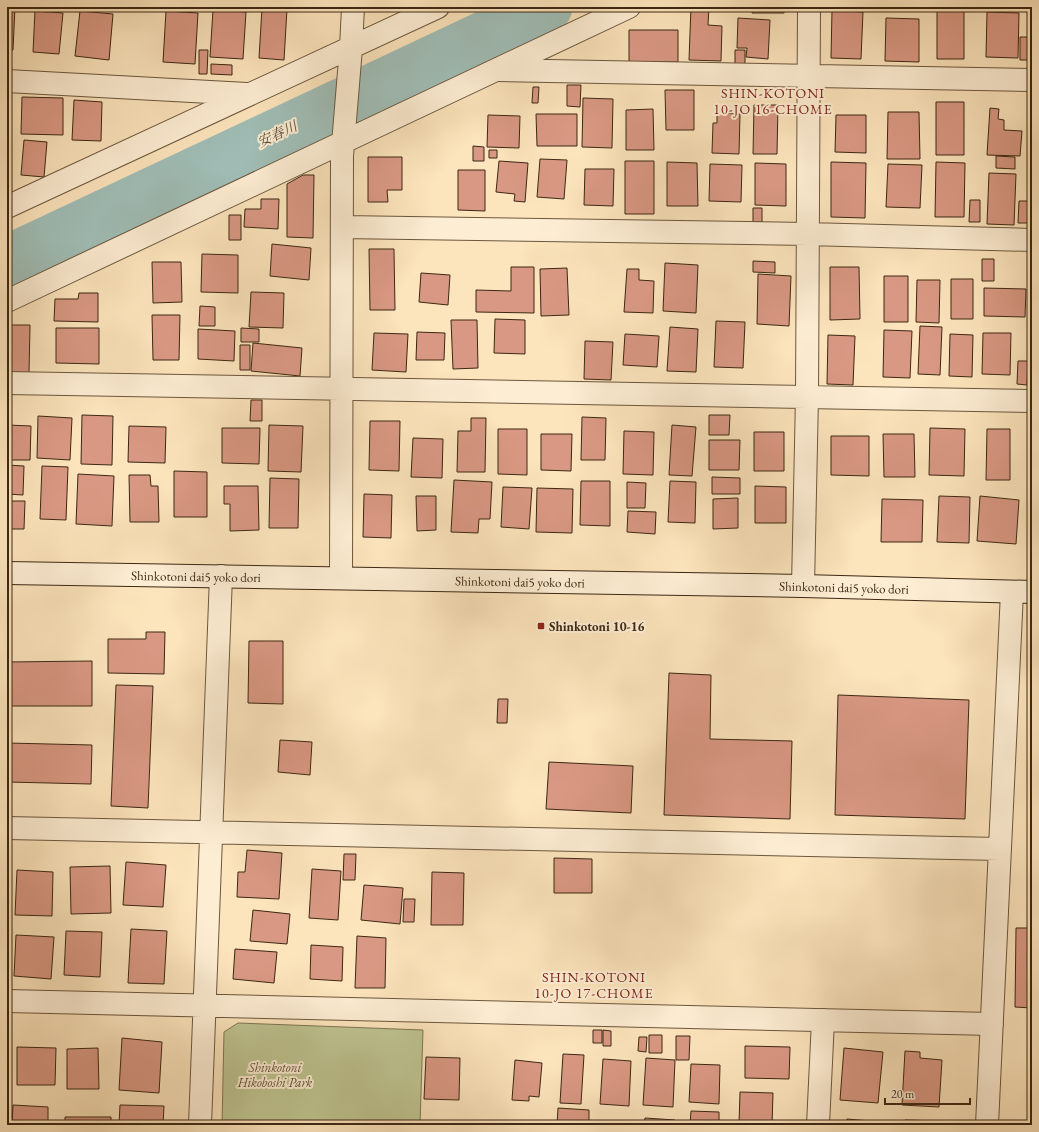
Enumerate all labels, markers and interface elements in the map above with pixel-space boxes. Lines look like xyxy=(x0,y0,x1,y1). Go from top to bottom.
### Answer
district label: SHIN-KOTONI 10-JO 16-CHOME xyxy=(713,84,833,118)
water label: 安春川 xyxy=(254,116,302,151)
street label: Shinkotoni dai5 yoko dori xyxy=(131,567,261,586)
street label: Shinkotoni dai5 yoko dori xyxy=(455,572,585,591)
street label: Shinkotoni dai5 yoko dori xyxy=(779,578,909,598)
place label: Shinkotoni 10-16 xyxy=(549,618,645,635)
marker: Shinkotoni 10-16 xyxy=(536,621,546,631)
district label: SHIN-KOTONI 10-JO 17-CHOME xyxy=(534,968,654,1002)
park label: Shinkotoni Hikoboshi Park xyxy=(237,1059,312,1091)
scale bar xyxy=(885,1080,970,1106)
text: 20 m xyxy=(891,1086,915,1102)

